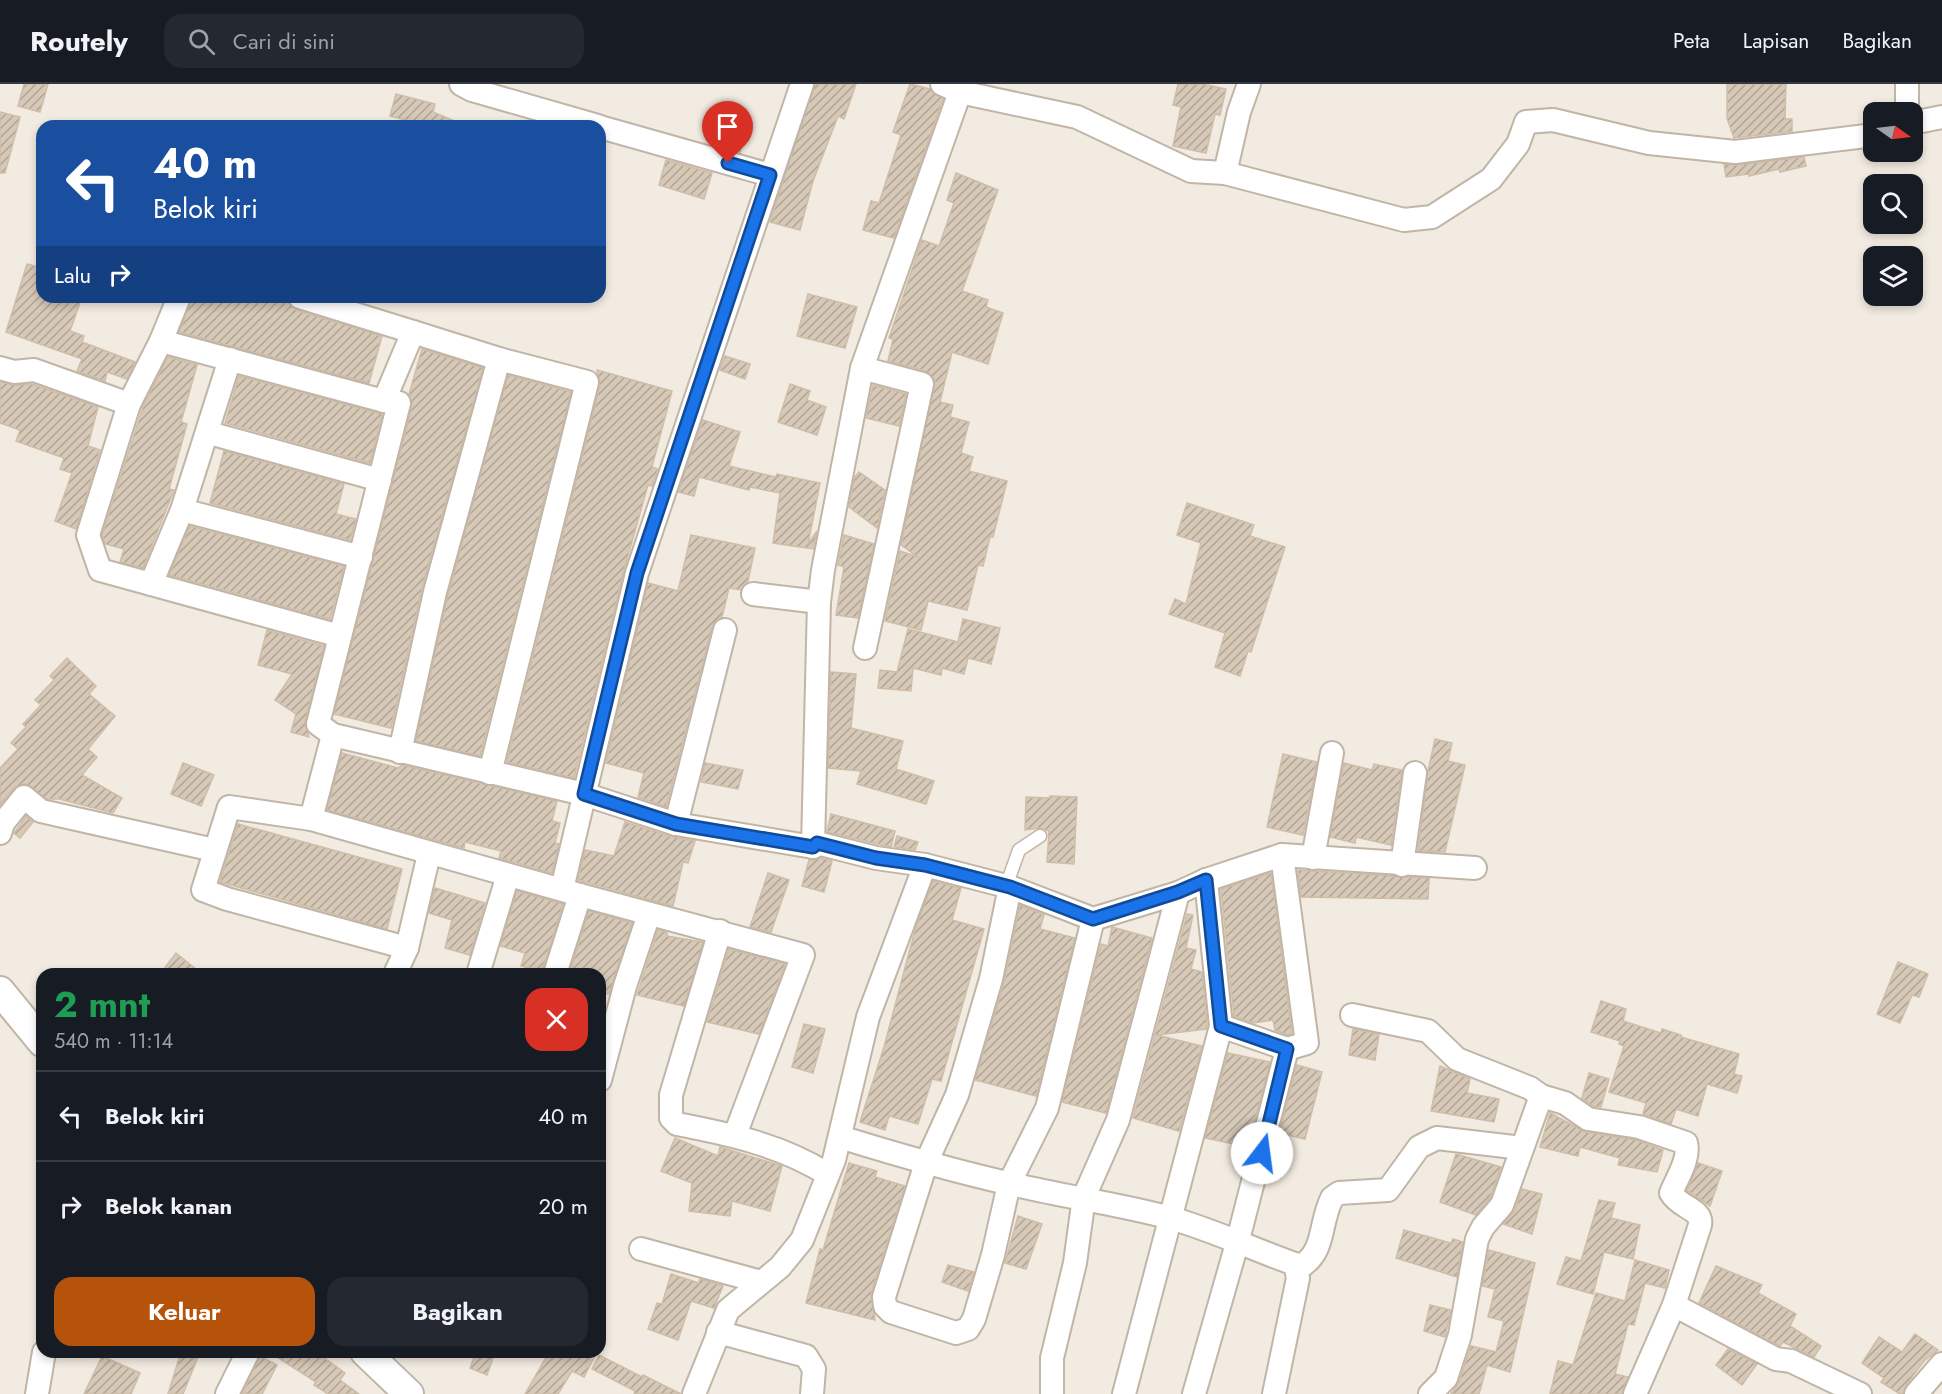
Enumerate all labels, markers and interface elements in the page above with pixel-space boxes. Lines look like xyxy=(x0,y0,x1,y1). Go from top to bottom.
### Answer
search box xyxy=(164,14,584,68)
text: Routely xyxy=(30,21,128,62)
icon: search xyxy=(185,25,218,58)
text: Cari di sini xyxy=(233,25,335,57)
text: Peta xyxy=(1673,26,1710,56)
text: Lapisan xyxy=(1743,26,1809,56)
text: Bagikan xyxy=(1842,26,1912,56)
pin xyxy=(702,101,753,163)
north arrow xyxy=(1863,102,1923,162)
map controls xyxy=(1863,102,1923,306)
icon: arrive xyxy=(711,110,744,143)
text: 40 m xyxy=(153,133,257,194)
icon: left xyxy=(54,144,132,222)
button: search xyxy=(1863,174,1923,234)
text: Belok kiri xyxy=(153,189,258,228)
button: layers xyxy=(1863,246,1923,306)
icon: right xyxy=(103,258,136,291)
text: Lalu xyxy=(54,259,91,291)
text: 2 mnt xyxy=(54,978,150,1030)
button: close xyxy=(525,988,588,1051)
text: 540 m · 11:14 xyxy=(54,1027,173,1056)
icon: left xyxy=(54,1100,87,1133)
text: Belok kiri xyxy=(105,1100,204,1132)
text: 40 m xyxy=(538,1100,588,1132)
position arrow xyxy=(1230,1121,1294,1185)
icon: right xyxy=(54,1190,87,1223)
text: Belok kanan xyxy=(105,1190,232,1222)
text: 20 m xyxy=(539,1190,588,1222)
button: Keluar xyxy=(54,1277,315,1346)
button: Bagikan xyxy=(327,1277,588,1346)

